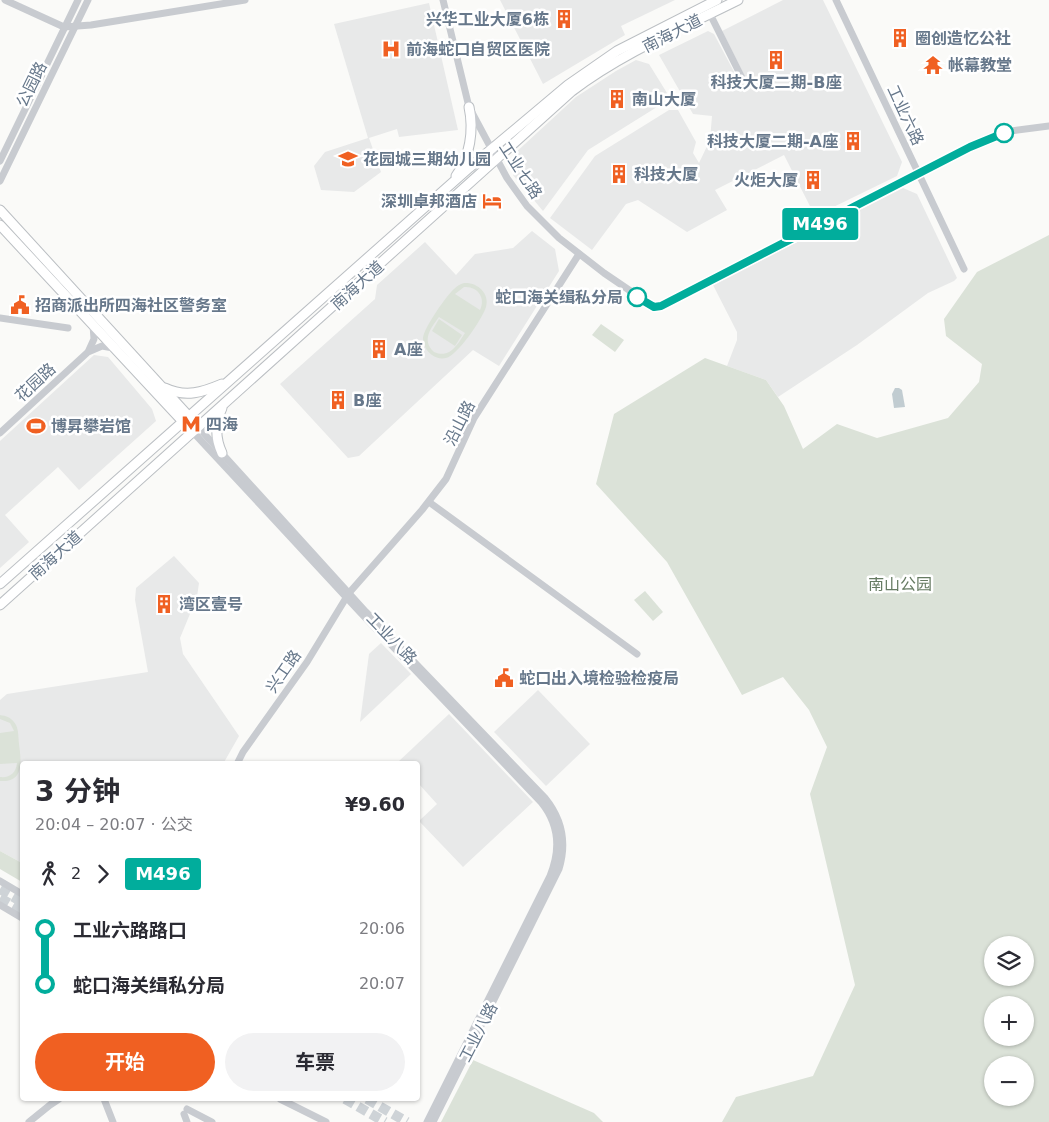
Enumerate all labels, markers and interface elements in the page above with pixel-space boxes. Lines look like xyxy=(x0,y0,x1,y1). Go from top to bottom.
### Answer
building icon: 兴华工业大厦6栋 xyxy=(553,8,575,30)
place label: 兴华工业大厦6栋 xyxy=(426,10,549,29)
street label: 南海大道 xyxy=(639,10,705,56)
building icon: 圈创造忆公社 xyxy=(889,27,911,49)
place label: 圈创造忆公社 xyxy=(915,29,1011,48)
hospital icon: 前海蛇口自贸区医院 xyxy=(380,38,402,60)
place label: 前海蛇口自贸区医院 xyxy=(406,40,550,59)
building icon: 科技大厦二期-B座 xyxy=(765,49,787,71)
temple icon: 帐幕教堂 xyxy=(922,54,944,76)
place label: 帐幕教堂 xyxy=(948,56,1012,75)
street label: 公园路 xyxy=(12,58,51,110)
place label: 科技大厦二期-B座 xyxy=(711,73,841,92)
street label: 工业六路 xyxy=(883,82,928,148)
building icon: 南山大厦 xyxy=(606,88,628,110)
place label: 南山大厦 xyxy=(632,90,696,109)
unlabelled marker xyxy=(994,123,1014,143)
building icon: 科技大厦二期-A座 xyxy=(842,130,864,152)
place label: 科技大厦二期-A座 xyxy=(707,132,838,151)
street label: 工业七路 xyxy=(495,138,546,202)
school or university icon: 花园城三期幼儿园 xyxy=(337,148,359,170)
place label: 花园城三期幼儿园 xyxy=(363,150,491,169)
building icon: 科技大厦 xyxy=(608,163,630,185)
place label: 科技大厦 xyxy=(634,165,698,184)
building icon: 火炬大厦 xyxy=(802,169,824,191)
place label: 火炬大厦 xyxy=(734,171,798,190)
hotel icon: 深圳卓邦酒店 xyxy=(481,190,503,212)
place label: 深圳卓邦酒店 xyxy=(381,192,477,211)
line badge: M496 xyxy=(785,208,855,240)
text: M496 xyxy=(792,213,848,234)
street label: 南海大道 xyxy=(327,257,387,314)
marker: 蛇口海关缉私分局 xyxy=(627,287,647,307)
place label: 蛇口海关缉私分局 xyxy=(495,288,623,307)
public building icon: 招商派出所四海社区警务室 xyxy=(9,294,31,316)
place label: 招商派出所四海社区警务室 xyxy=(35,296,227,315)
building icon: A座 xyxy=(368,338,390,360)
place label: A座 xyxy=(394,340,422,359)
street label: 花园路 xyxy=(11,359,59,406)
building icon: B座 xyxy=(327,389,349,411)
place label: B座 xyxy=(353,391,381,410)
street label: 沿山路 xyxy=(440,398,479,449)
metro station icon: 四海 xyxy=(180,413,202,435)
sports icon: 博昇攀岩馆 xyxy=(25,415,47,437)
place label: 四海 xyxy=(206,415,238,434)
place label: 博昇攀岩馆 xyxy=(51,417,131,436)
street label: 南海大道 xyxy=(25,527,85,584)
park label: 南山公园 xyxy=(868,575,932,594)
building icon: 湾区壹号 xyxy=(153,593,175,615)
place label: 湾区壹号 xyxy=(179,595,243,614)
street label: 工业八路 xyxy=(363,609,421,668)
street label: 兴工路 xyxy=(262,646,305,696)
public building icon: 蛇口出入境检验检疫局 xyxy=(493,667,515,689)
place label: 蛇口出入境检验检疫局 xyxy=(519,669,679,688)
text: 3 分钟 xyxy=(35,775,120,808)
text: ¥9.60 xyxy=(345,793,405,815)
text: 20:04 – 20:07 · 公交 xyxy=(35,815,193,834)
icon: walk xyxy=(35,860,63,888)
icon: forward xyxy=(89,860,117,888)
text: M496 xyxy=(135,863,191,884)
text: 2 xyxy=(71,864,81,883)
text: 工业六路路口 xyxy=(73,919,187,941)
text: 20:06 xyxy=(359,919,405,938)
map controls xyxy=(984,936,1034,1106)
button: layers xyxy=(984,936,1034,986)
text: 蛇口海关缉私分局 xyxy=(73,974,225,996)
text: 20:07 xyxy=(359,974,405,993)
button: + xyxy=(984,996,1034,1046)
street label: 工业八路 xyxy=(455,999,501,1065)
button: 开始 xyxy=(35,1033,215,1091)
button: 车票 xyxy=(225,1033,405,1091)
button: − xyxy=(984,1056,1034,1106)

